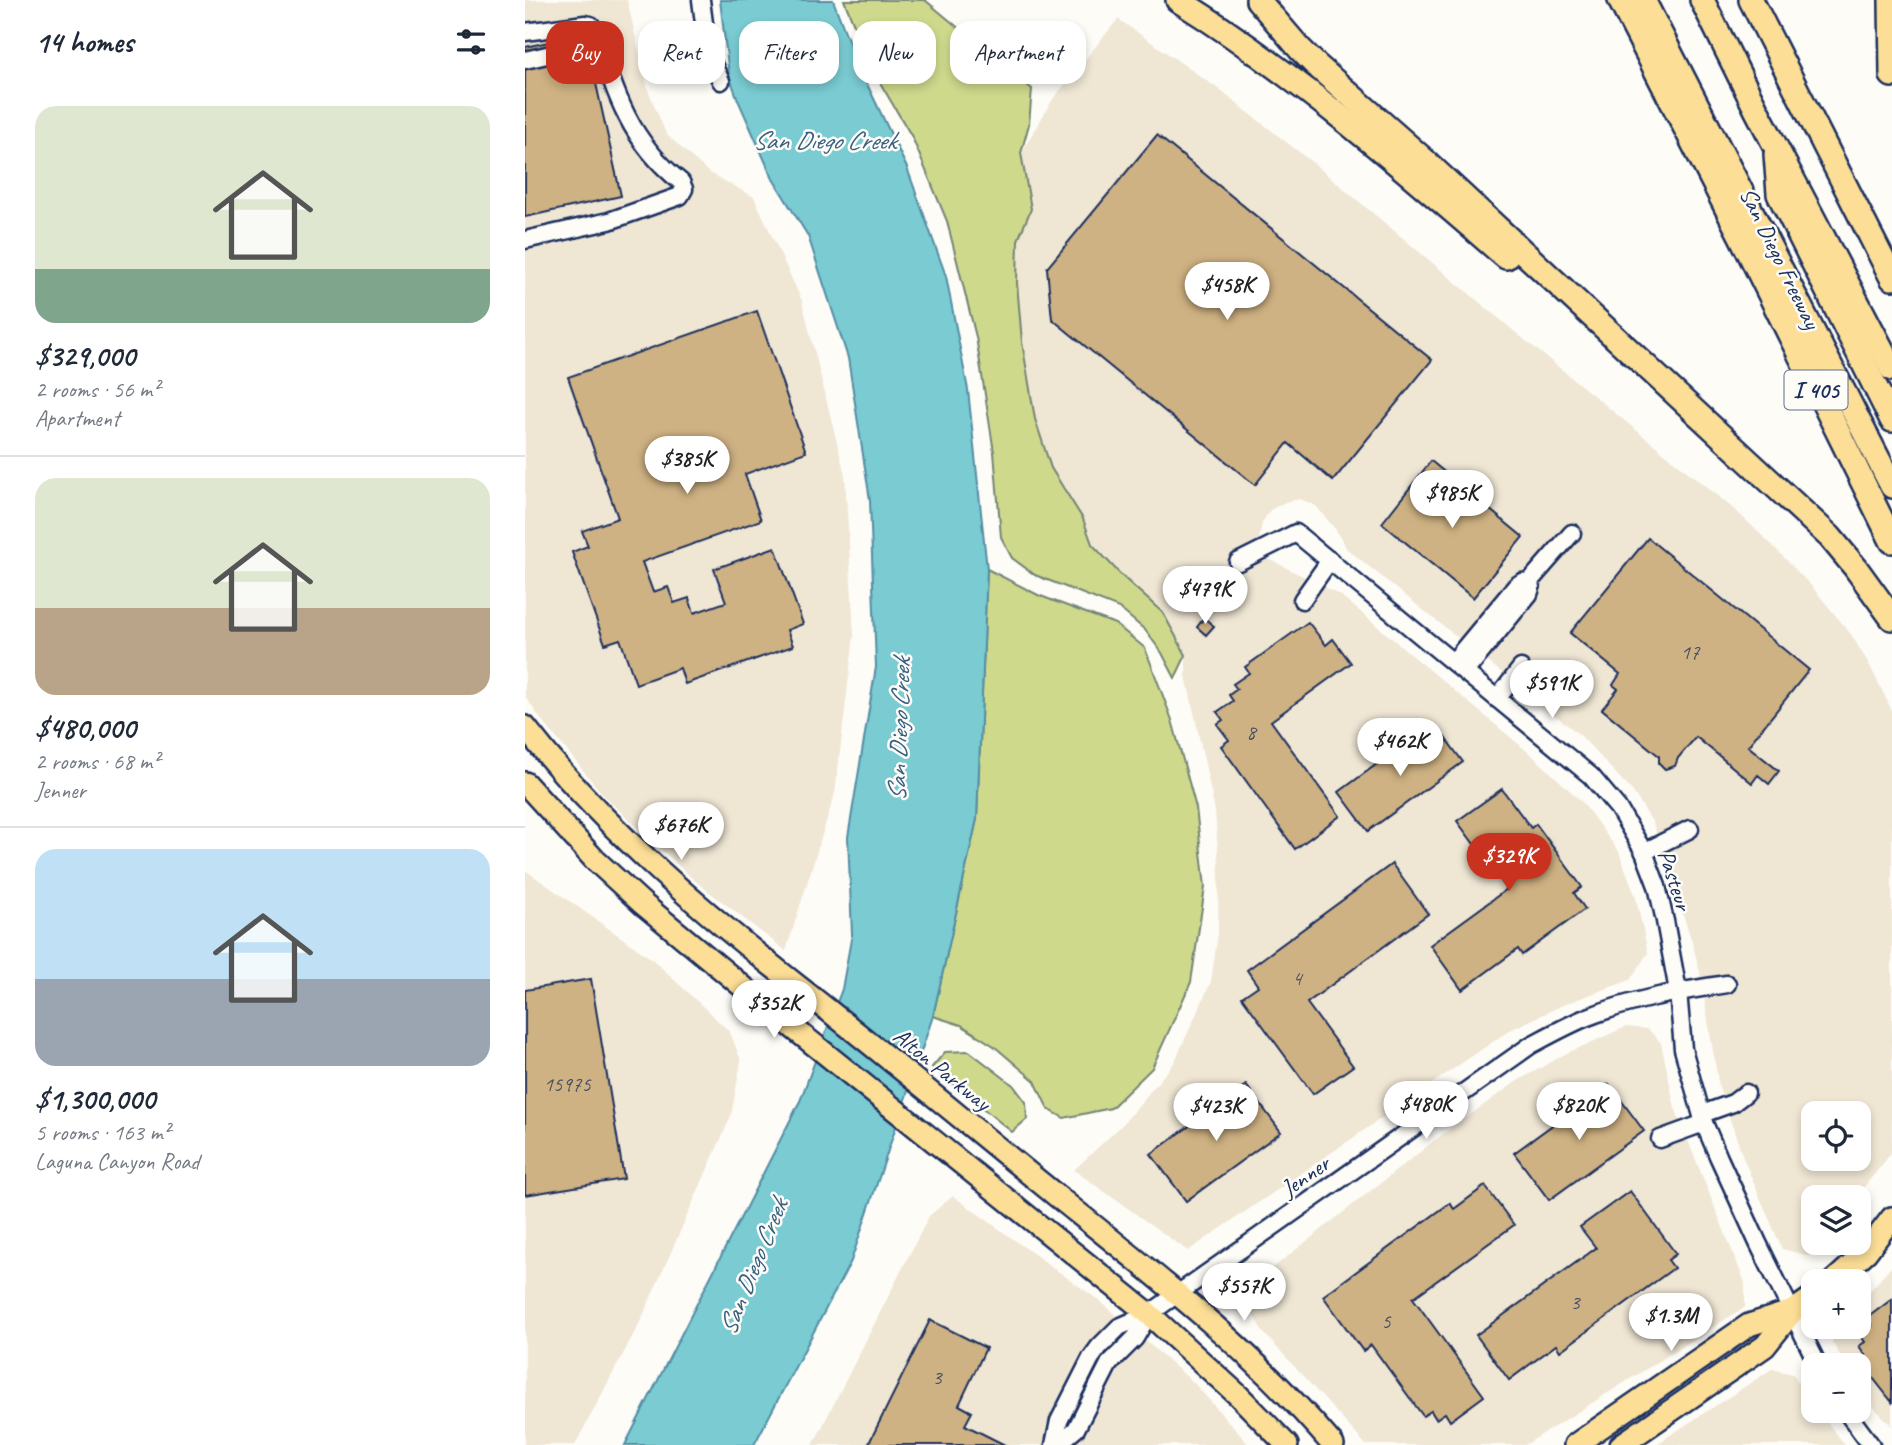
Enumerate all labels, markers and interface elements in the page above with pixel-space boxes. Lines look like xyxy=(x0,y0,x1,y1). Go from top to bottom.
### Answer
chip: Buy xyxy=(546,21,624,84)
chip: Rent xyxy=(638,21,725,84)
chip: Filters xyxy=(739,21,839,84)
chip: New xyxy=(853,21,936,84)
chip: Apartment xyxy=(950,21,1086,84)
text: 14 homes xyxy=(35,23,133,61)
icon: filters xyxy=(452,23,490,61)
water label: San Diego Creek xyxy=(752,124,900,157)
icon: home xyxy=(200,152,326,278)
street label: San Diego Freeway xyxy=(1733,182,1828,335)
pin: $458K xyxy=(1178,262,1276,322)
text: $458K xyxy=(1201,270,1253,299)
text: $329,000 xyxy=(35,337,135,375)
road number: I 405 xyxy=(1785,370,1847,410)
text: 2 rooms · 56 m² xyxy=(35,375,159,404)
text: Apartment xyxy=(35,404,120,433)
pin: $385K xyxy=(638,436,736,496)
text: $385K xyxy=(661,444,713,473)
pin: $985K xyxy=(1403,470,1501,530)
text: $985K xyxy=(1426,478,1478,507)
icon: home xyxy=(200,524,326,650)
pin: $479K xyxy=(1156,566,1254,626)
text: $479K xyxy=(1179,574,1231,603)
house number: 17 xyxy=(1681,639,1701,665)
water label: San Diego Creek xyxy=(880,653,918,802)
pin: $591K xyxy=(1503,660,1601,720)
text: $591K xyxy=(1526,668,1578,697)
text: $480,000 xyxy=(35,709,135,747)
pin: $462K xyxy=(1351,718,1449,778)
house number: 8 xyxy=(1246,719,1258,745)
text: $462K xyxy=(1373,726,1427,755)
text: 2 rooms · 68 m² xyxy=(35,747,159,776)
text: Jenner xyxy=(35,776,86,805)
pin: $676K xyxy=(632,802,730,862)
text: $676K xyxy=(654,810,708,839)
pin: $329K xyxy=(1460,834,1558,893)
text: $329K xyxy=(1483,841,1535,870)
street label: Pasteur xyxy=(1651,846,1700,916)
icon: home xyxy=(200,895,326,1021)
house number: 4 xyxy=(1292,965,1304,991)
pin: $352K xyxy=(725,981,823,1040)
text: $352K xyxy=(748,988,800,1017)
street label: Alton Parkway xyxy=(887,1021,998,1118)
house number: 15975 xyxy=(543,1071,592,1097)
text: $1,300,000 xyxy=(35,1080,155,1118)
pin: $480K xyxy=(1377,1082,1475,1141)
pin: $820K xyxy=(1530,1082,1628,1142)
pin: $423K xyxy=(1167,1084,1265,1143)
text: $480K xyxy=(1399,1089,1453,1118)
text: $820K xyxy=(1552,1090,1606,1119)
text: $423K xyxy=(1189,1091,1243,1120)
map controls xyxy=(1801,1101,1871,1423)
button: locate xyxy=(1801,1101,1871,1171)
text: 5 rooms · 163 m² xyxy=(35,1118,170,1147)
text: Laguna Canyon Road xyxy=(35,1147,199,1176)
street label: Jenner xyxy=(1274,1147,1337,1204)
button: layers xyxy=(1801,1185,1871,1255)
water label: San Diego Creek xyxy=(711,1190,797,1340)
pin: $557K xyxy=(1195,1264,1293,1323)
button: + xyxy=(1801,1269,1871,1339)
text: $557K xyxy=(1218,1271,1270,1300)
house number: 3 xyxy=(1570,1289,1581,1315)
pin: $1.3M xyxy=(1622,1294,1720,1353)
text: $1.3M xyxy=(1645,1301,1697,1330)
house number: 5 xyxy=(1381,1308,1392,1334)
button: − xyxy=(1801,1353,1871,1423)
house number: 3 xyxy=(932,1364,943,1390)

